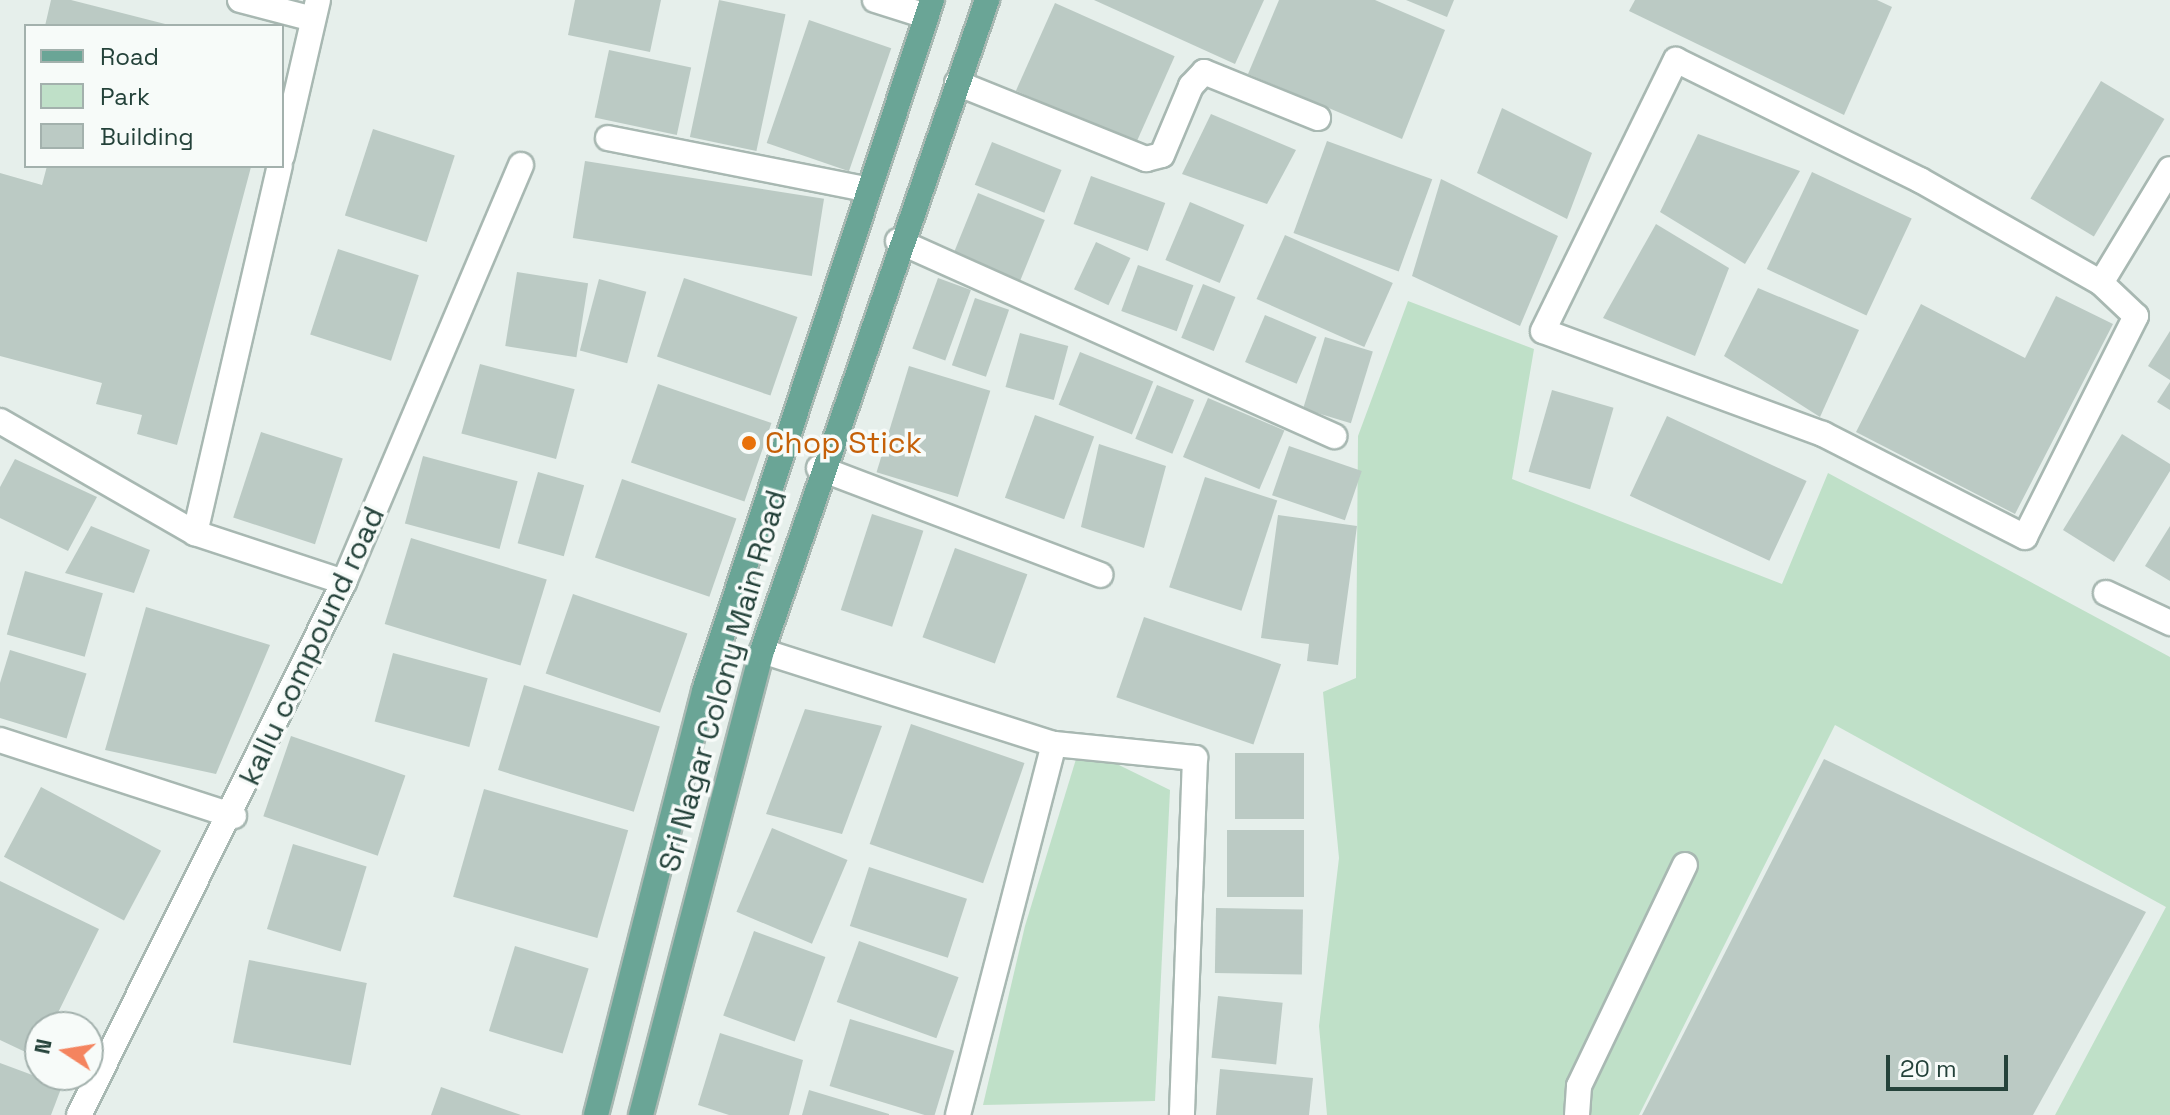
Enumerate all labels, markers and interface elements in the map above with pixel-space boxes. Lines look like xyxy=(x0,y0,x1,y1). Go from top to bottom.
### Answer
legend xyxy=(24,24,284,168)
text: Road xyxy=(100,41,159,72)
text: Park xyxy=(100,81,150,112)
text: Building xyxy=(100,121,194,152)
place label: Chop Stick xyxy=(765,425,922,461)
marker: Chop Stick xyxy=(740,434,758,452)
street label: Sri Nagar Colony Main Road xyxy=(651,486,795,876)
street label: kallu compound road xyxy=(232,501,392,791)
north arrow xyxy=(24,1011,104,1091)
text: N xyxy=(27,1036,58,1057)
scale bar xyxy=(1890,1039,2012,1089)
text: 20 m xyxy=(1900,1053,1957,1084)

